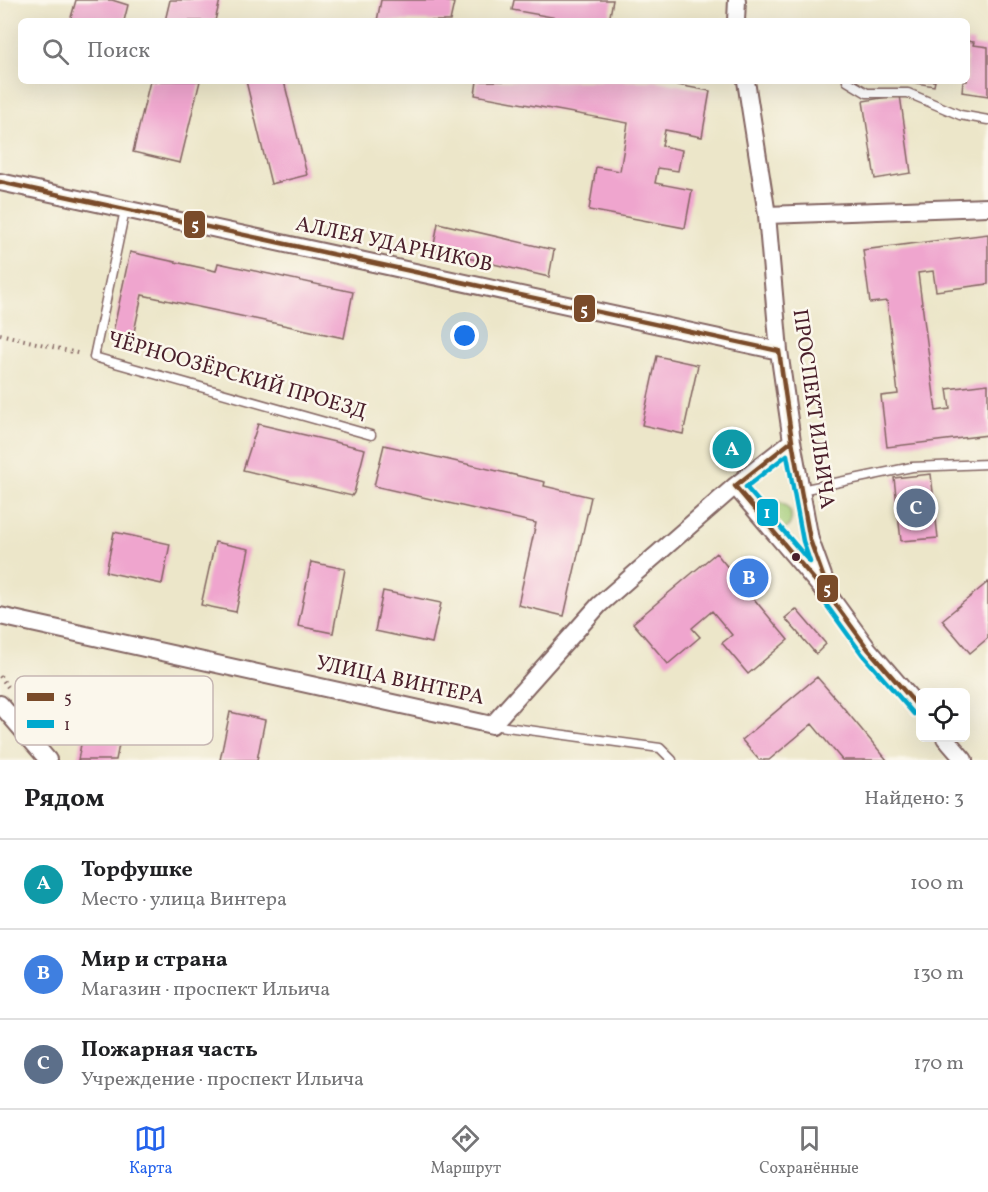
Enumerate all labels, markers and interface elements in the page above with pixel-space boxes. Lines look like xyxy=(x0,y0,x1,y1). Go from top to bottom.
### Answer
search box xyxy=(18,18,970,84)
icon: search xyxy=(39,35,72,68)
text: Поиск xyxy=(87,36,150,67)
line badge: 5 xyxy=(183,210,206,239)
street label: АЛЛЕЯ УДАРНИКОВ xyxy=(293,210,495,280)
text: 5 xyxy=(191,215,199,237)
line badge: 5 xyxy=(573,294,596,323)
text: 5 xyxy=(580,300,588,322)
street label: ПРОСПЕКТ ИЛЬИЧА xyxy=(785,307,841,511)
your location xyxy=(450,321,479,350)
street label: ЧЁРНООЗЁРСКИЙ ПРОЕЗД xyxy=(104,325,370,427)
pin: A xyxy=(712,426,752,472)
pin: C xyxy=(896,486,936,530)
line badge: 1 xyxy=(756,498,779,527)
text: 1 xyxy=(764,503,770,525)
unlabelled marker xyxy=(790,551,802,563)
pin: B xyxy=(730,556,768,600)
line badge: 5 xyxy=(816,574,839,603)
text: 5 xyxy=(823,579,831,601)
street label: УЛИЦА ВИНТЕРА xyxy=(313,649,487,713)
legend xyxy=(15,676,213,745)
text: 5 xyxy=(64,688,72,710)
map controls xyxy=(916,688,970,742)
button: locate xyxy=(916,688,970,742)
text: 1 xyxy=(64,715,70,737)
text: Рядом xyxy=(24,781,104,817)
text: Найдено: 3 xyxy=(864,785,964,813)
text: Торфушке xyxy=(81,855,193,886)
text: A xyxy=(36,870,51,898)
text: 100 m xyxy=(910,870,964,898)
text: Место · улица Винтера xyxy=(81,886,287,914)
text: Мир и страна xyxy=(81,945,228,976)
text: B xyxy=(37,960,50,988)
text: 130 m xyxy=(913,960,964,988)
text: Магазин · проспект Ильича xyxy=(81,976,330,1004)
text: Пожарная часть xyxy=(81,1035,258,1066)
text: C xyxy=(37,1050,50,1078)
text: 170 m xyxy=(914,1050,964,1078)
text: Учреждение · проспект Ильича xyxy=(81,1066,364,1094)
tab: Карта xyxy=(129,1122,172,1180)
tab: Маршрут xyxy=(430,1122,501,1180)
tab: Сохранённые xyxy=(759,1122,859,1180)

